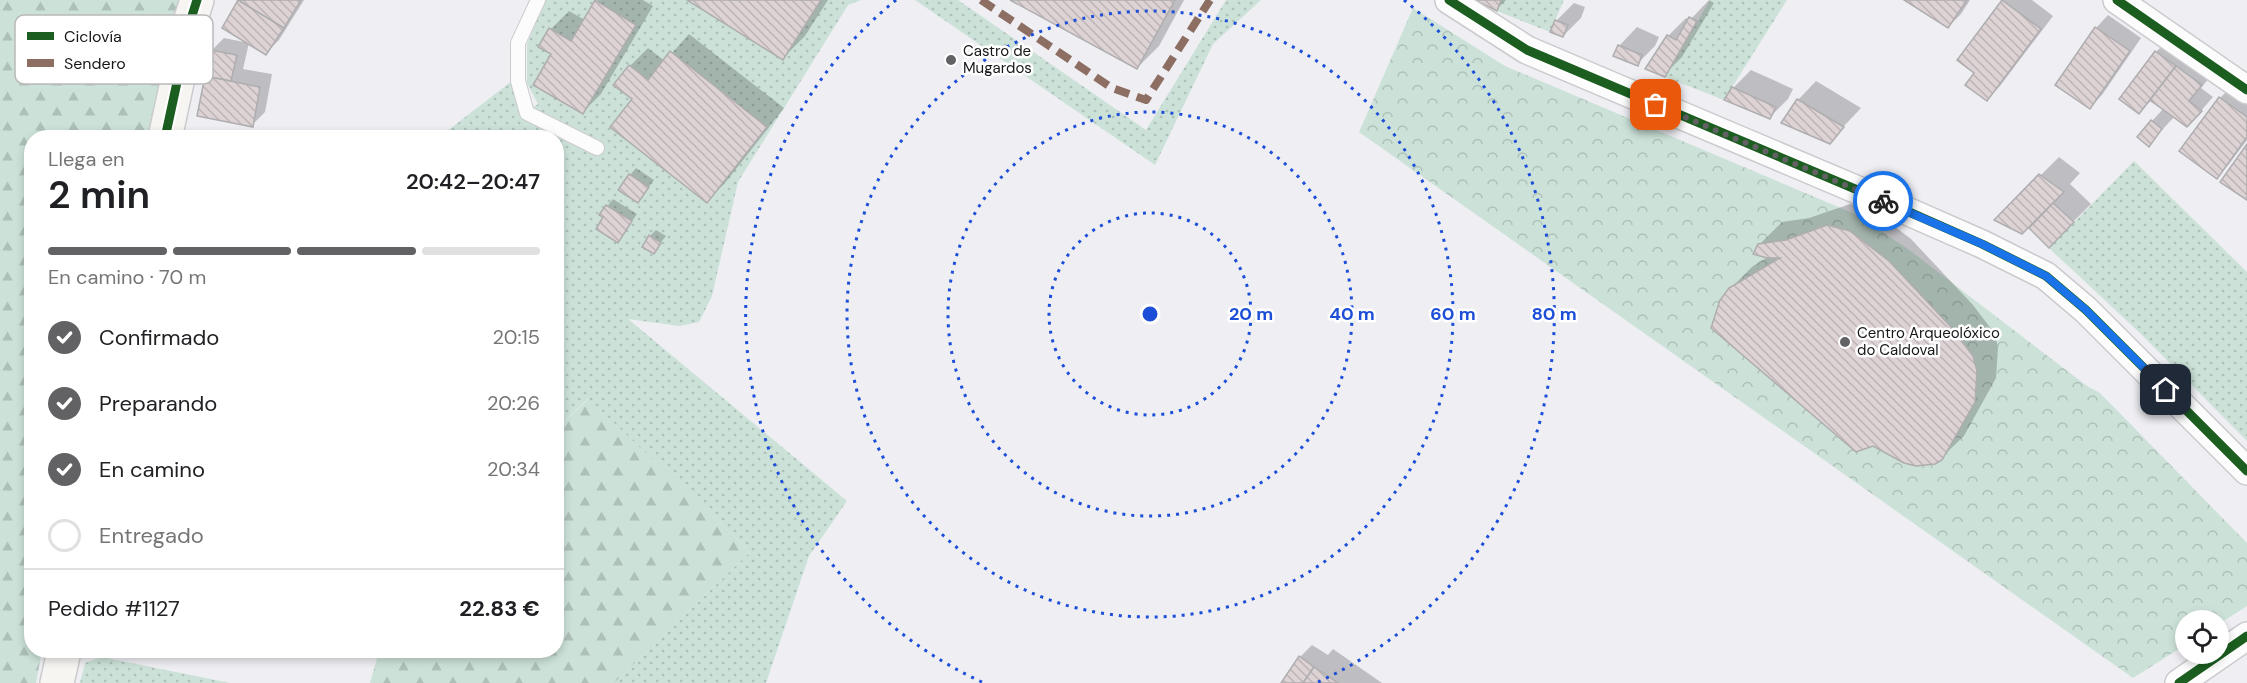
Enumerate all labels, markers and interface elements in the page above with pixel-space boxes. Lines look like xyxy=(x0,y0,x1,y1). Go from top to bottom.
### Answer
legend xyxy=(15,15,213,84)
text: Ciclovía xyxy=(64,26,122,47)
place label: Castro de Mugardos xyxy=(963,41,1032,78)
text: Sendero xyxy=(64,53,126,74)
marker: Castro de Mugardos xyxy=(944,53,958,67)
pin xyxy=(1630,79,1681,130)
icon: bag xyxy=(1639,88,1672,121)
text: Llega en xyxy=(48,146,125,172)
text: 20:42–20:47 xyxy=(406,167,540,196)
text: 2 min xyxy=(48,169,150,220)
courier xyxy=(1853,171,1913,231)
icon: bike xyxy=(1867,185,1900,218)
text: En camino · 70 m xyxy=(48,264,206,290)
text: 20 m xyxy=(1229,302,1273,326)
text: 40 m xyxy=(1329,302,1375,326)
text: 60 m xyxy=(1430,302,1476,326)
text: 80 m xyxy=(1531,302,1577,326)
centre of rings xyxy=(1140,304,1160,324)
icon: check xyxy=(48,321,81,354)
text: Confirmado xyxy=(99,323,219,352)
place label: Centro Arqueolóxico do Caldoval xyxy=(1857,323,2000,360)
text: 20:15 xyxy=(493,324,540,350)
marker: Centro Arqueolóxico do Caldoval xyxy=(1838,335,1852,349)
pin xyxy=(2140,364,2191,415)
icon: home xyxy=(2149,373,2182,406)
icon: check xyxy=(48,387,81,420)
text: Preparando xyxy=(99,389,217,418)
text: 20:26 xyxy=(487,390,540,416)
icon: check xyxy=(48,453,81,486)
text: En camino xyxy=(99,455,205,484)
text: 20:34 xyxy=(487,456,540,482)
text: Entregado xyxy=(99,521,204,550)
text: Pedido #1127 xyxy=(48,594,180,623)
text: 22.83 € xyxy=(459,594,540,623)
map controls xyxy=(2175,610,2229,664)
button: locate xyxy=(2175,610,2229,664)

